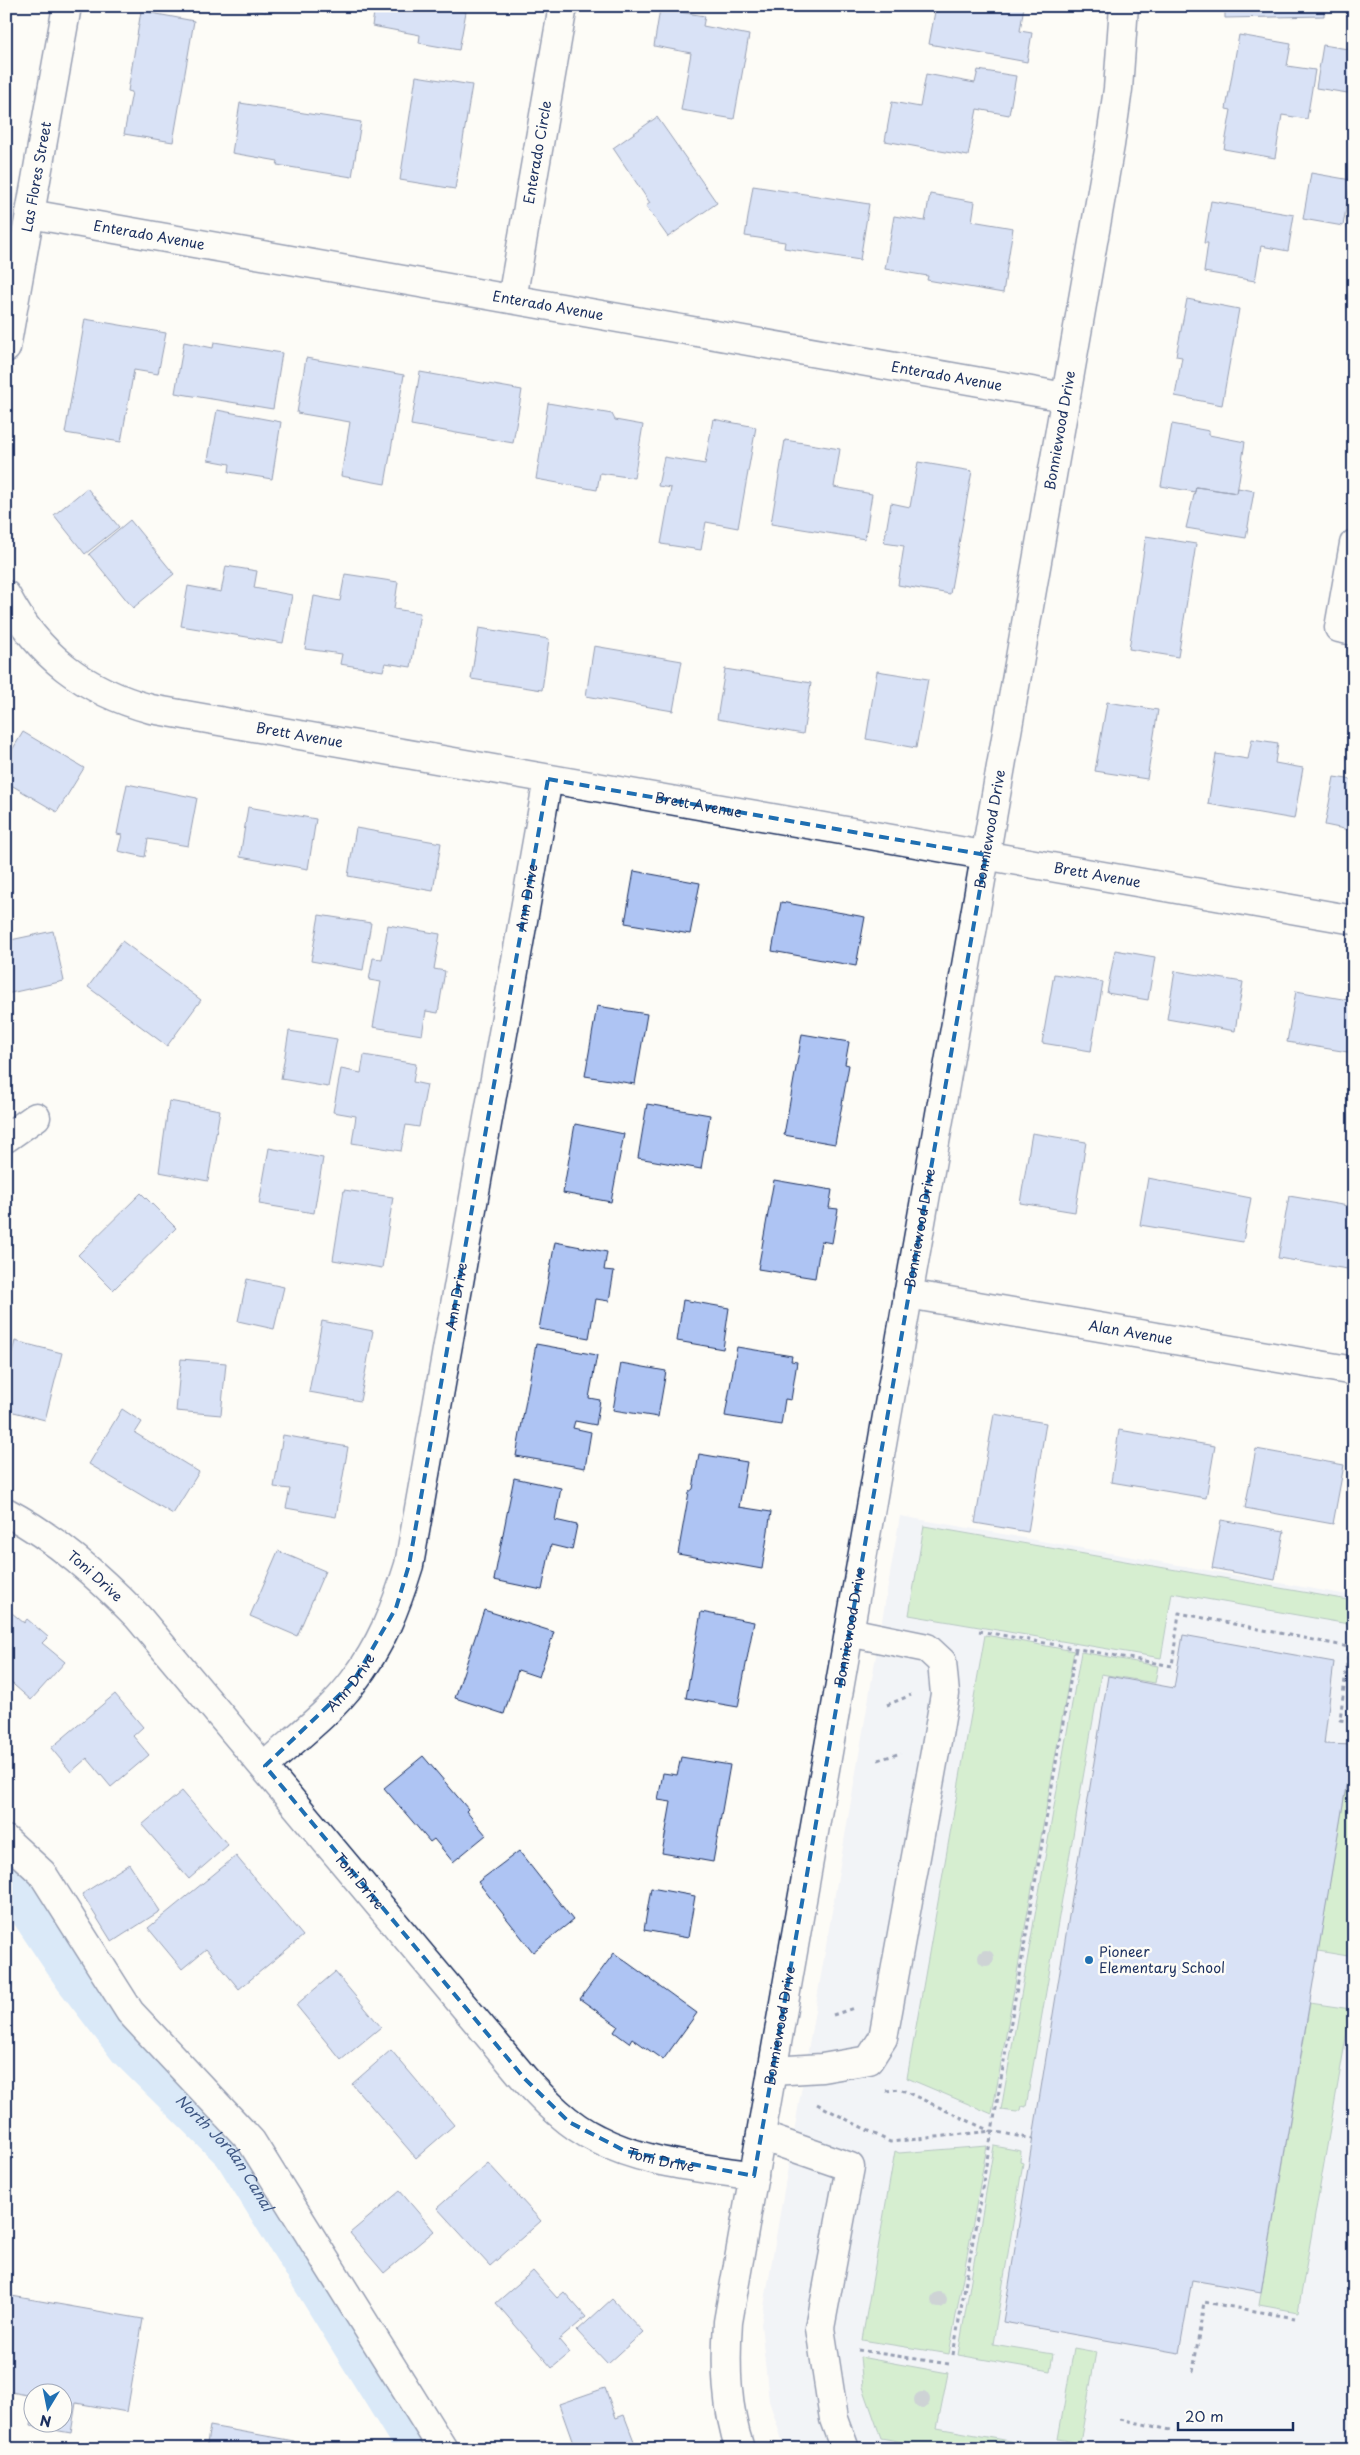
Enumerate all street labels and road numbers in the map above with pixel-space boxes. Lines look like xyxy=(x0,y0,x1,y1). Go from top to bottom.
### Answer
street label: Enterado Circle xyxy=(518,99,556,206)
street label: Las Flores Street xyxy=(16,119,56,234)
street label: Enterado Avenue xyxy=(92,214,207,255)
street label: Enterado Avenue xyxy=(491,285,606,325)
street label: Enterado Avenue xyxy=(890,355,1004,396)
street label: Bonniewood Drive xyxy=(1039,369,1080,492)
street label: Brett Avenue xyxy=(254,717,345,753)
street label: Bonniewood Drive xyxy=(969,768,1010,890)
street label: Brett Avenue xyxy=(653,787,744,823)
street label: Brett Avenue xyxy=(1052,857,1143,893)
street label: Ann Drive xyxy=(510,862,543,933)
street label: Bonniewood Drive xyxy=(899,1167,940,1289)
street label: Ann Drive xyxy=(440,1261,472,1332)
street label: Alan Avenue xyxy=(1087,1314,1175,1350)
street label: Toni Drive xyxy=(63,1545,128,1606)
street label: Bonniewood Drive xyxy=(829,1566,870,1688)
street label: Ann Drive xyxy=(321,1650,380,1716)
street label: Toni Drive xyxy=(330,1848,390,1914)
street label: Bonniewood Drive xyxy=(759,1965,800,2087)
street label: Toni Drive xyxy=(625,2142,696,2177)

